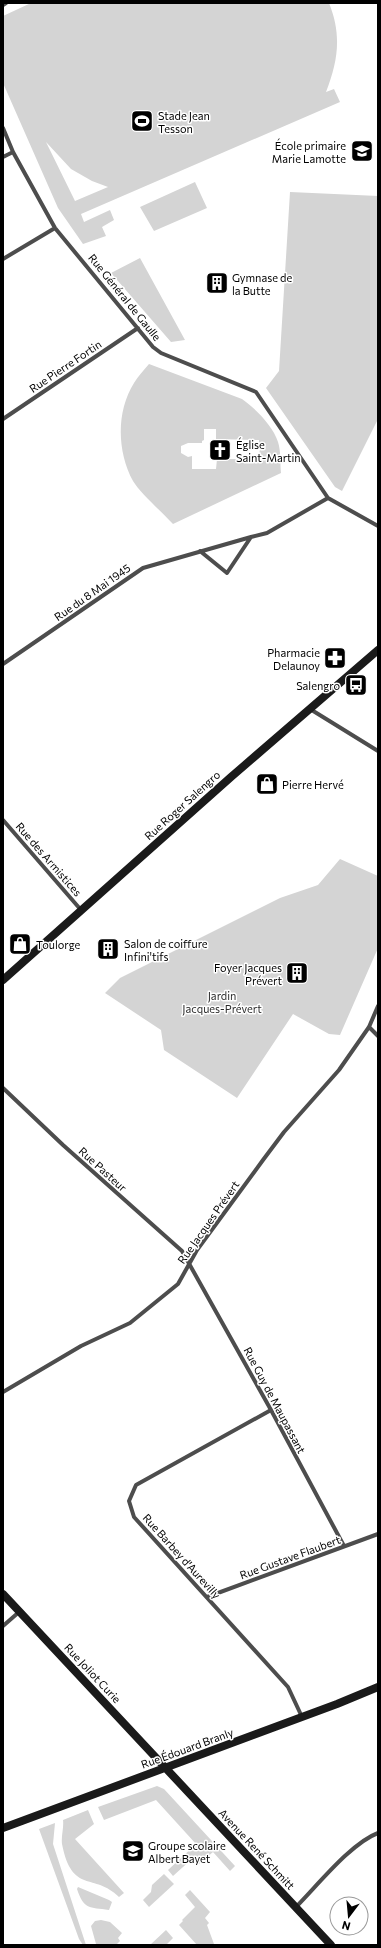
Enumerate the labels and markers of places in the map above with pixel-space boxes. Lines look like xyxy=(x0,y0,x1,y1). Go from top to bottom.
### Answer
sports icon: Stade Jean Tesson xyxy=(129,108,155,134)
place label: Stade Jean Tesson xyxy=(158,109,210,135)
place label: École primaire Marie Lamotte xyxy=(272,138,346,165)
school or university icon: École primaire Marie Lamotte xyxy=(349,138,375,164)
building icon: Gymnase de la Butte xyxy=(204,270,230,296)
place label: Gymnase de la Butte xyxy=(232,271,292,297)
church icon: Église Saint-Martin xyxy=(207,437,233,463)
place label: Église Saint-Martin xyxy=(236,437,301,464)
pharmacy icon: Pharmacie Delaunoy xyxy=(322,645,348,671)
place label: Pharmacie Delaunoy xyxy=(267,646,320,672)
bus stop icon: Salengro xyxy=(343,672,369,698)
place label: Salengro xyxy=(296,679,340,692)
shop icon: Pierre Hervé xyxy=(254,771,280,797)
place label: Pierre Hervé xyxy=(282,778,344,791)
shop icon: Toulorge xyxy=(7,931,33,957)
building icon: Salon de coiffure Infini'tifs xyxy=(95,936,121,962)
place label: Salon de coiffure Infini'tifs xyxy=(124,937,208,963)
place label: Toulorge xyxy=(36,938,81,951)
building icon: Foyer Jacques Prévert xyxy=(284,960,310,986)
place label: Foyer Jacques Prévert xyxy=(214,961,282,987)
school or university icon: Groupe scolaire Albert Bayet xyxy=(120,1838,146,1864)
place label: Groupe scolaire Albert Bayet xyxy=(148,1839,226,1865)

